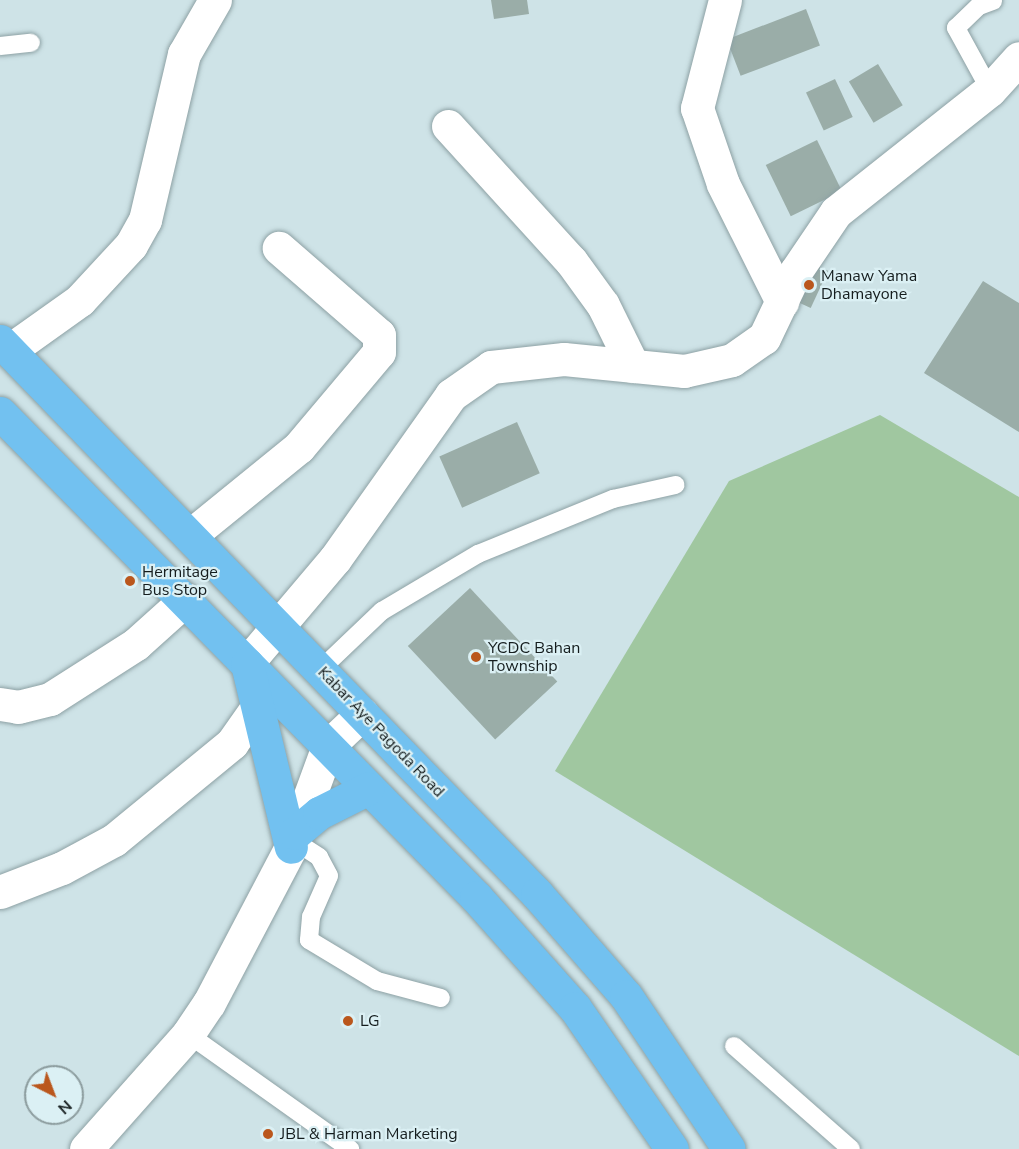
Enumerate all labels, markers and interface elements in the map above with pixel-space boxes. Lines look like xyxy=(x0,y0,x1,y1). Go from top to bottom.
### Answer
place label: Manaw Yama Dhamayone xyxy=(821,266,917,304)
marker: Manaw Yama Dhamayone xyxy=(802,278,816,292)
place label: Hermitage Bus Stop xyxy=(142,562,218,600)
marker: Hermitage Bus Stop xyxy=(123,574,137,588)
place label: YCDC Bahan Township xyxy=(488,638,580,676)
marker: YCDC Bahan Township xyxy=(469,650,483,664)
street label: Kabar Aye Pagoda Road xyxy=(314,663,448,801)
place label: LG xyxy=(360,1011,380,1031)
marker: LG xyxy=(341,1014,355,1028)
north arrow xyxy=(24,1065,84,1125)
text: N xyxy=(53,1095,77,1119)
place label: JBL & Harman Marketing xyxy=(280,1124,458,1144)
marker: JBL & Harman Marketing xyxy=(261,1127,275,1141)

